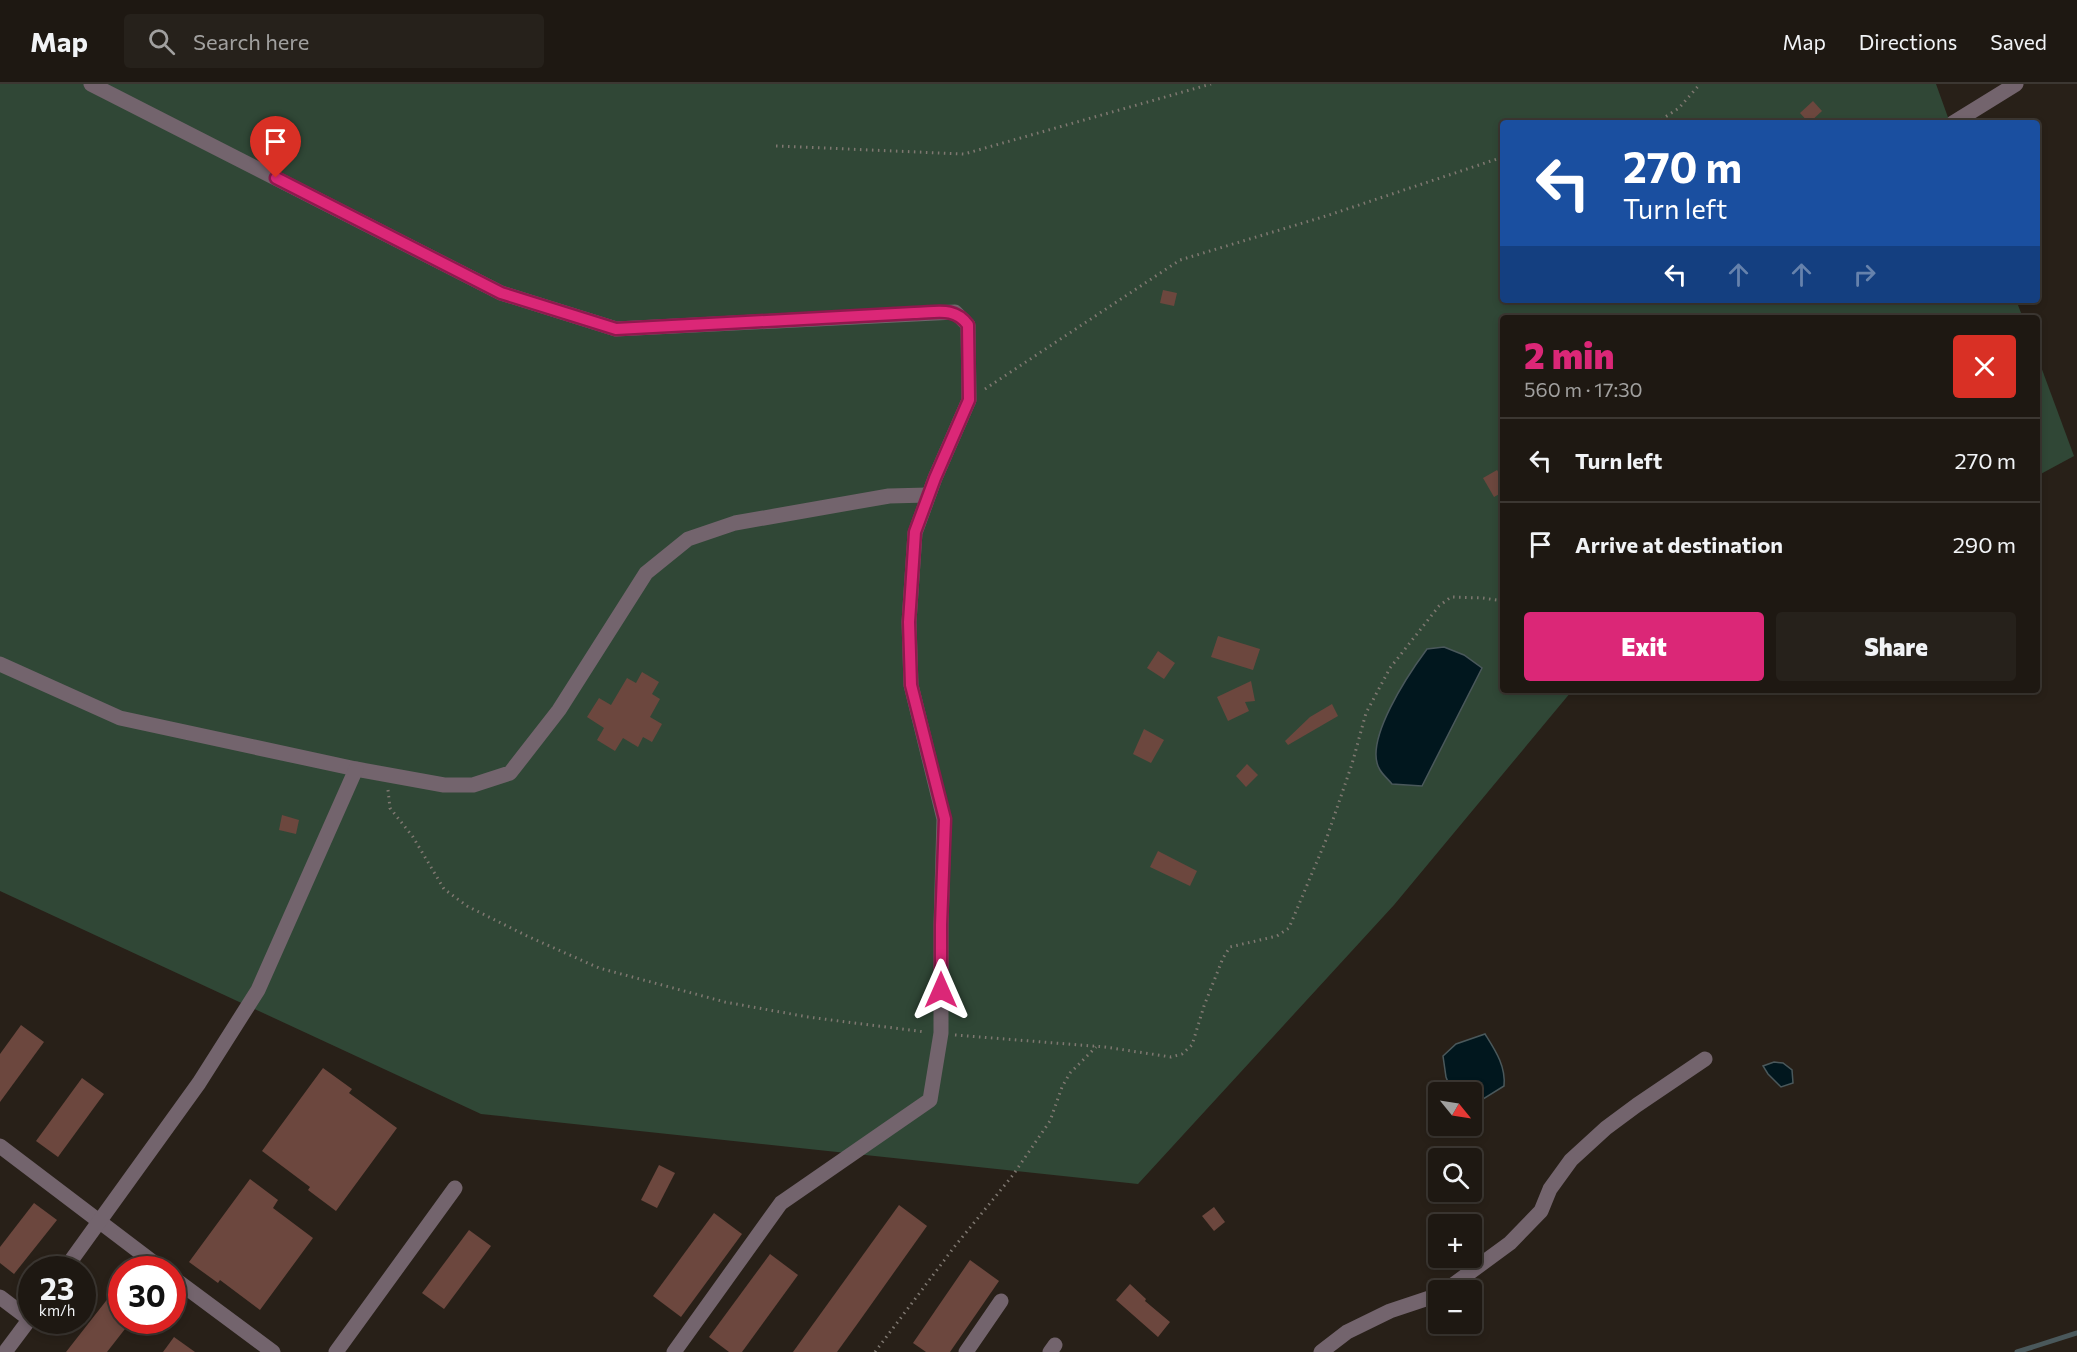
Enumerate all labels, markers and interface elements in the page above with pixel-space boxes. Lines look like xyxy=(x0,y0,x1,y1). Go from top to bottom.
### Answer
search box xyxy=(124,14,544,68)
text: Map xyxy=(30,24,88,58)
icon: search xyxy=(145,25,178,58)
text: Search here xyxy=(193,28,309,55)
text: Map xyxy=(1783,29,1826,54)
text: Directions xyxy=(1859,29,1957,54)
text: Saved xyxy=(1990,29,2047,54)
pin xyxy=(250,116,301,178)
icon: arrive xyxy=(259,125,292,158)
text: 270 m xyxy=(1623,140,1742,192)
icon: left xyxy=(1524,144,1602,222)
text: Turn left xyxy=(1623,192,1727,225)
icon: left xyxy=(1659,258,1692,291)
icon: ahead xyxy=(1722,258,1755,291)
icon: ahead xyxy=(1785,258,1818,291)
icon: right xyxy=(1848,258,1881,291)
text: 2 min xyxy=(1524,332,1614,376)
button: close xyxy=(1953,335,2016,398)
text: 560 m · 17:30 xyxy=(1524,377,1643,401)
icon: left xyxy=(1524,444,1557,477)
text: Turn left xyxy=(1575,447,1662,474)
text: 270 m xyxy=(1955,447,2016,474)
icon: arrive xyxy=(1524,528,1557,561)
text: Arrive at destination xyxy=(1575,531,1783,558)
text: 290 m xyxy=(1953,531,2016,558)
button: Exit xyxy=(1524,612,1764,681)
button: Share xyxy=(1776,612,2016,681)
position arrow xyxy=(909,958,973,1022)
north arrow xyxy=(1428,1082,1482,1136)
map controls xyxy=(1428,1082,1482,1334)
button: search xyxy=(1428,1148,1482,1202)
button: + xyxy=(1428,1214,1482,1268)
speed limit sign: 30 xyxy=(108,1256,186,1334)
text: 23 xyxy=(40,1269,74,1306)
button: − xyxy=(1428,1280,1482,1334)
text: km/h xyxy=(39,1301,75,1319)

